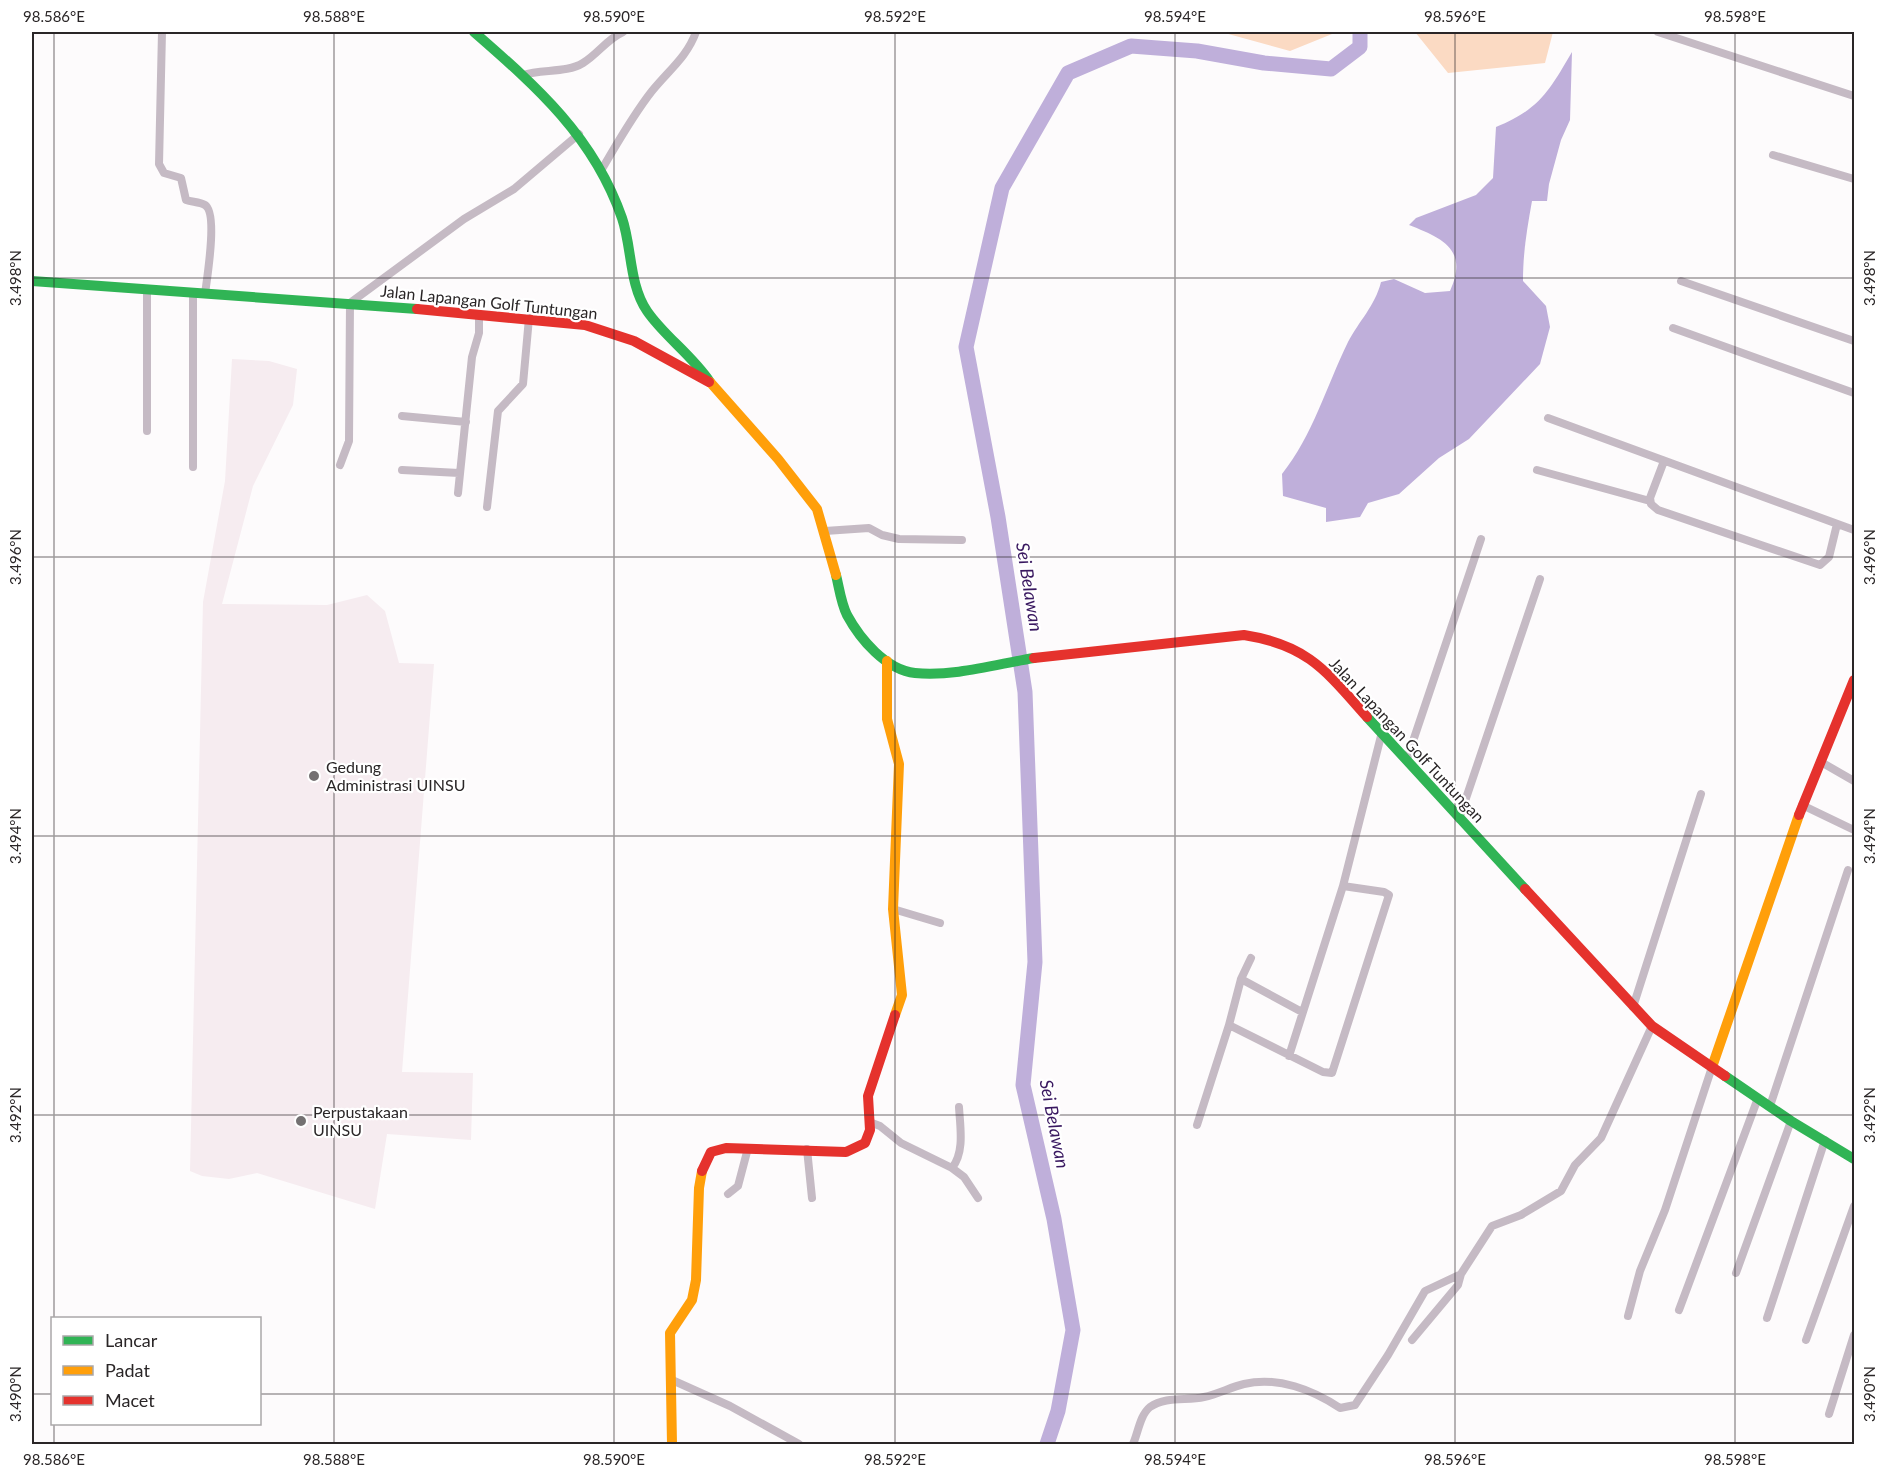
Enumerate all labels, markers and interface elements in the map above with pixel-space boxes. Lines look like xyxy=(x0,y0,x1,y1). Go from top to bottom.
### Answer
text: 98.586°E xyxy=(23,7,85,25)
text: 98.588°E xyxy=(303,7,365,25)
text: 98.590°E xyxy=(583,7,645,25)
text: 98.592°E xyxy=(864,7,926,25)
text: 98.594°E xyxy=(1144,7,1206,25)
text: 98.596°E xyxy=(1424,7,1486,25)
text: 98.598°E xyxy=(1704,7,1766,25)
text: 3.498°N xyxy=(6,250,24,306)
text: 3.498°N xyxy=(1860,250,1878,306)
street label: Jalan Lapangan Golf Tuntungan xyxy=(380,281,599,322)
text: 3.496°N xyxy=(6,529,24,585)
text: 3.496°N xyxy=(1860,529,1878,585)
water label: Sei Belawan xyxy=(1012,541,1048,633)
street label: Jalan Lapangan Golf Tuntungan xyxy=(1326,653,1489,826)
place label: Gedung Administrasi UINSU xyxy=(326,757,465,794)
marker: Gedung Administrasi UINSU xyxy=(307,769,321,783)
text: 3.494°N xyxy=(6,808,24,864)
text: 3.494°N xyxy=(1860,808,1878,864)
water label: Sei Belawan xyxy=(1036,1077,1074,1170)
text: 3.492°N xyxy=(6,1087,24,1143)
text: 3.492°N xyxy=(1860,1087,1878,1143)
place label: Perpustakaan UINSU xyxy=(313,1102,408,1139)
marker: Perpustakaan UINSU xyxy=(294,1114,308,1128)
legend xyxy=(51,1317,261,1425)
text: Lancar xyxy=(105,1329,158,1351)
text: Padat xyxy=(105,1359,150,1381)
text: 3.490°N xyxy=(6,1366,24,1422)
text: 3.490°N xyxy=(1860,1366,1878,1422)
text: Macet xyxy=(105,1389,155,1411)
text: 98.586°E xyxy=(23,1450,85,1468)
text: 98.588°E xyxy=(303,1450,365,1468)
text: 98.590°E xyxy=(583,1450,645,1468)
text: 98.592°E xyxy=(864,1450,926,1468)
text: 98.594°E xyxy=(1144,1450,1206,1468)
text: 98.596°E xyxy=(1424,1450,1486,1468)
text: 98.598°E xyxy=(1704,1450,1766,1468)

